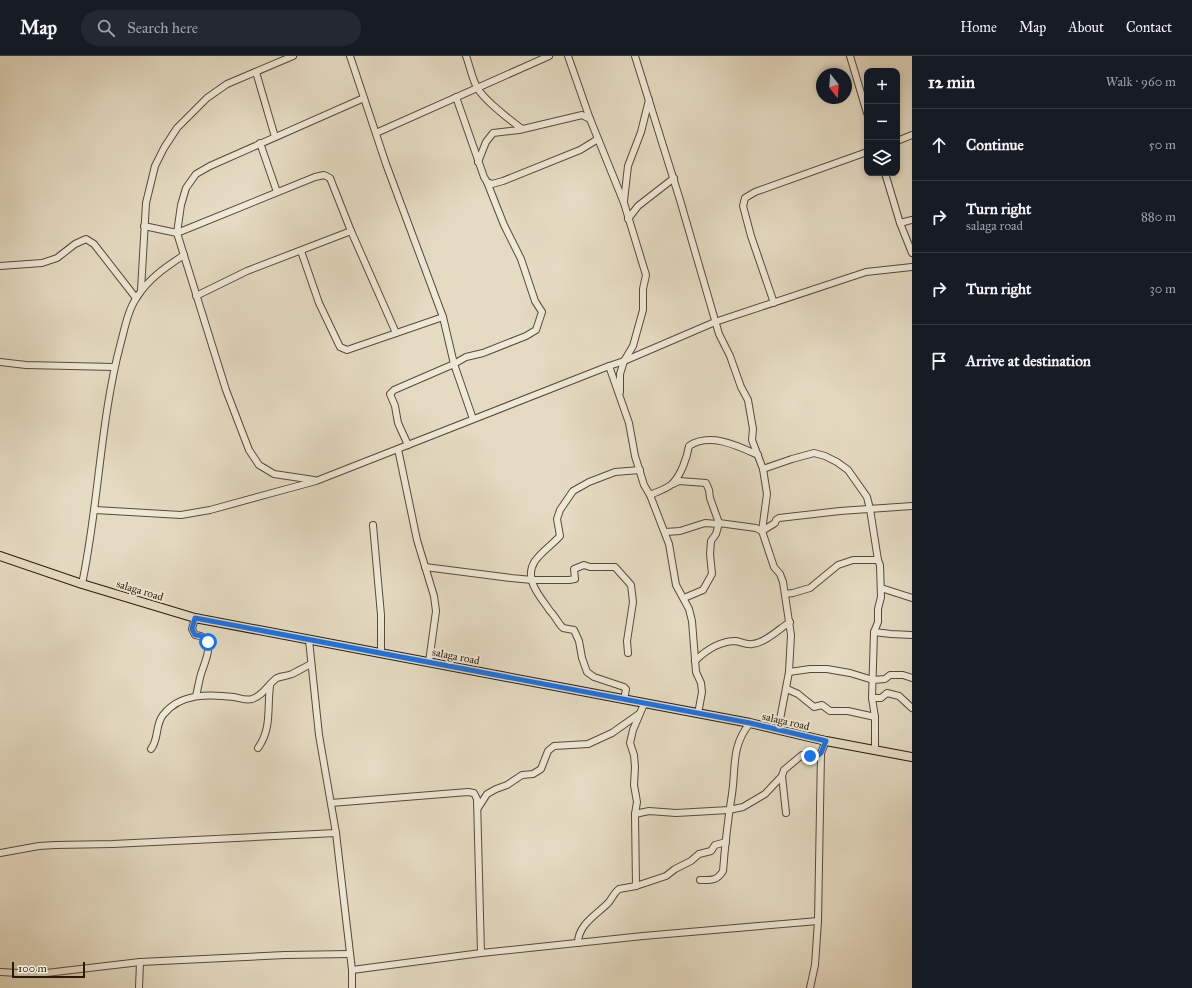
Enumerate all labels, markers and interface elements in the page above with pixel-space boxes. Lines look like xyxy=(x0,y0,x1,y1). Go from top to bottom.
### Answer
search box xyxy=(81,10,361,46)
text: Map xyxy=(20,16,57,39)
icon: search xyxy=(95,17,117,39)
text: Search here xyxy=(127,19,198,37)
text: Home xyxy=(960,19,997,36)
text: Map xyxy=(1019,19,1046,36)
text: About xyxy=(1068,19,1104,36)
text: Contact xyxy=(1126,19,1172,36)
north arrow xyxy=(816,68,852,104)
map controls xyxy=(864,68,900,176)
button: + xyxy=(864,68,900,104)
text: 12 min xyxy=(928,72,975,93)
text: Walk · 960 m xyxy=(1106,74,1176,90)
button: − xyxy=(864,104,900,140)
icon: ahead xyxy=(928,134,950,156)
text: Continue xyxy=(966,136,1024,154)
text: 50 m xyxy=(1149,137,1176,153)
button: layers xyxy=(864,140,900,176)
text: Turn right xyxy=(966,200,1031,218)
icon: right xyxy=(928,206,950,228)
text: 880 m xyxy=(1141,209,1176,225)
text: salaga road xyxy=(966,218,1023,234)
icon: right xyxy=(928,278,950,300)
text: Turn right xyxy=(966,280,1031,298)
text: 30 m xyxy=(1150,281,1176,297)
icon: arrive xyxy=(928,350,950,372)
text: Arrive at destination xyxy=(966,352,1091,370)
street label: salaga road xyxy=(115,577,165,604)
route start xyxy=(199,633,217,651)
street label: salaga road xyxy=(431,646,481,668)
street label: salaga road xyxy=(761,710,811,733)
route end xyxy=(801,747,819,765)
scale bar xyxy=(12,960,85,979)
text: 100 m xyxy=(18,962,47,975)

